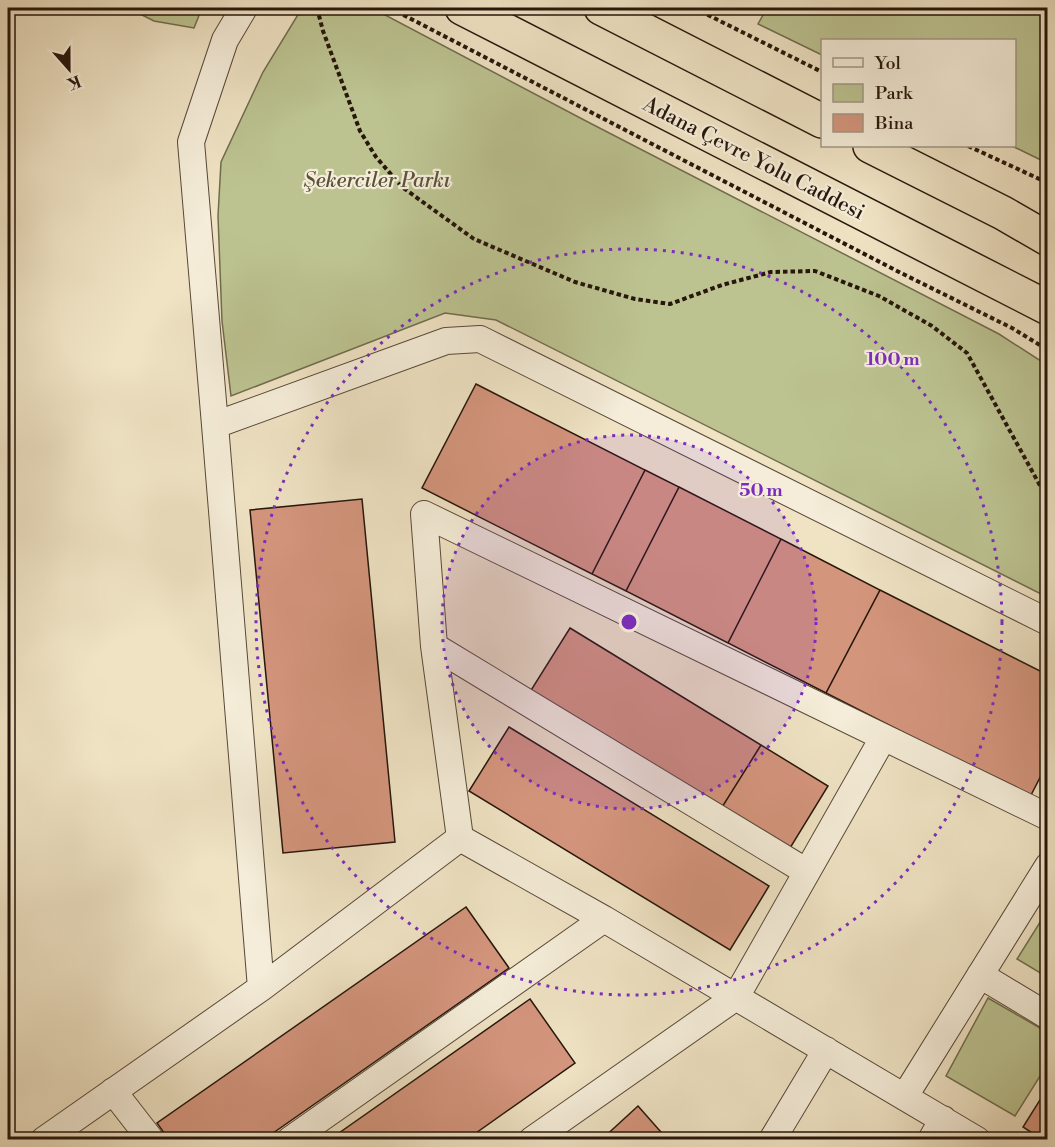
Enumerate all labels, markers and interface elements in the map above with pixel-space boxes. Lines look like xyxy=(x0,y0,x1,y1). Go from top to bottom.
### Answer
north arrow xyxy=(39,39,99,99)
legend xyxy=(821,39,1016,147)
text: Yol xyxy=(874,52,902,75)
text: K xyxy=(63,70,84,94)
text: Park xyxy=(875,82,914,105)
street label: Adana Çevre Yolu Caddesi xyxy=(637,91,869,226)
text: Bina xyxy=(874,112,914,135)
park label: Şekerciler Parkı xyxy=(304,168,451,194)
text: 100 m xyxy=(866,348,920,371)
text: 50 m xyxy=(739,479,783,502)
centre of rings xyxy=(619,612,639,632)

